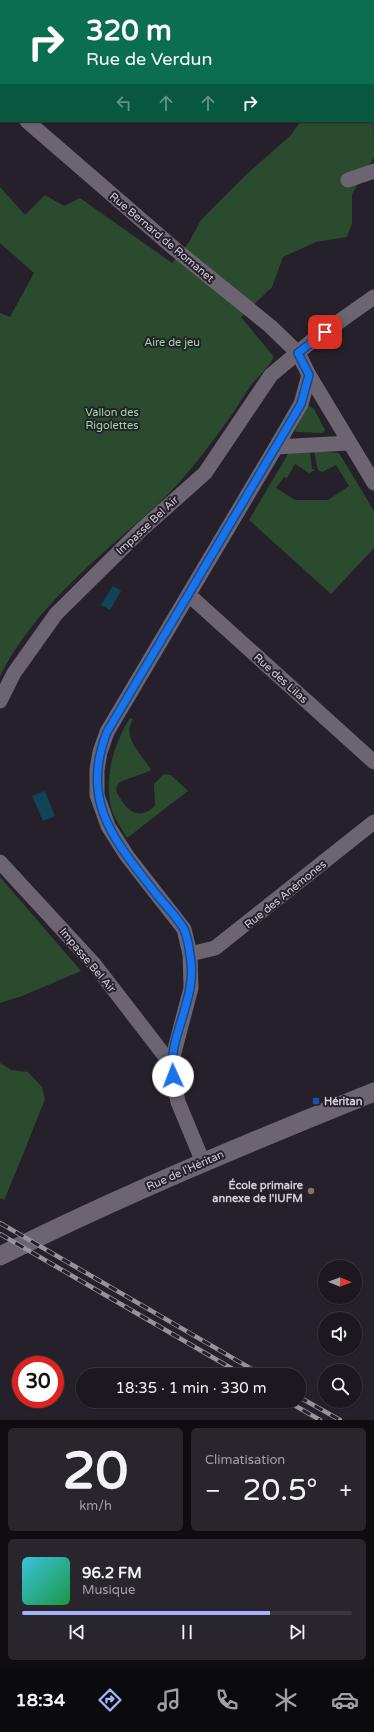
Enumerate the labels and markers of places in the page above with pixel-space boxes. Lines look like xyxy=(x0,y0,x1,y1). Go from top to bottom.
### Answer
pin xyxy=(308,315,342,349)
place label: Héritan xyxy=(324,1095,363,1108)
marker: Héritan xyxy=(311,1096,321,1106)
place label: École primaire annexe de l'IUFM xyxy=(212,1178,304,1205)
marker: École primaire annexe de l'IUFM xyxy=(306,1186,316,1196)

